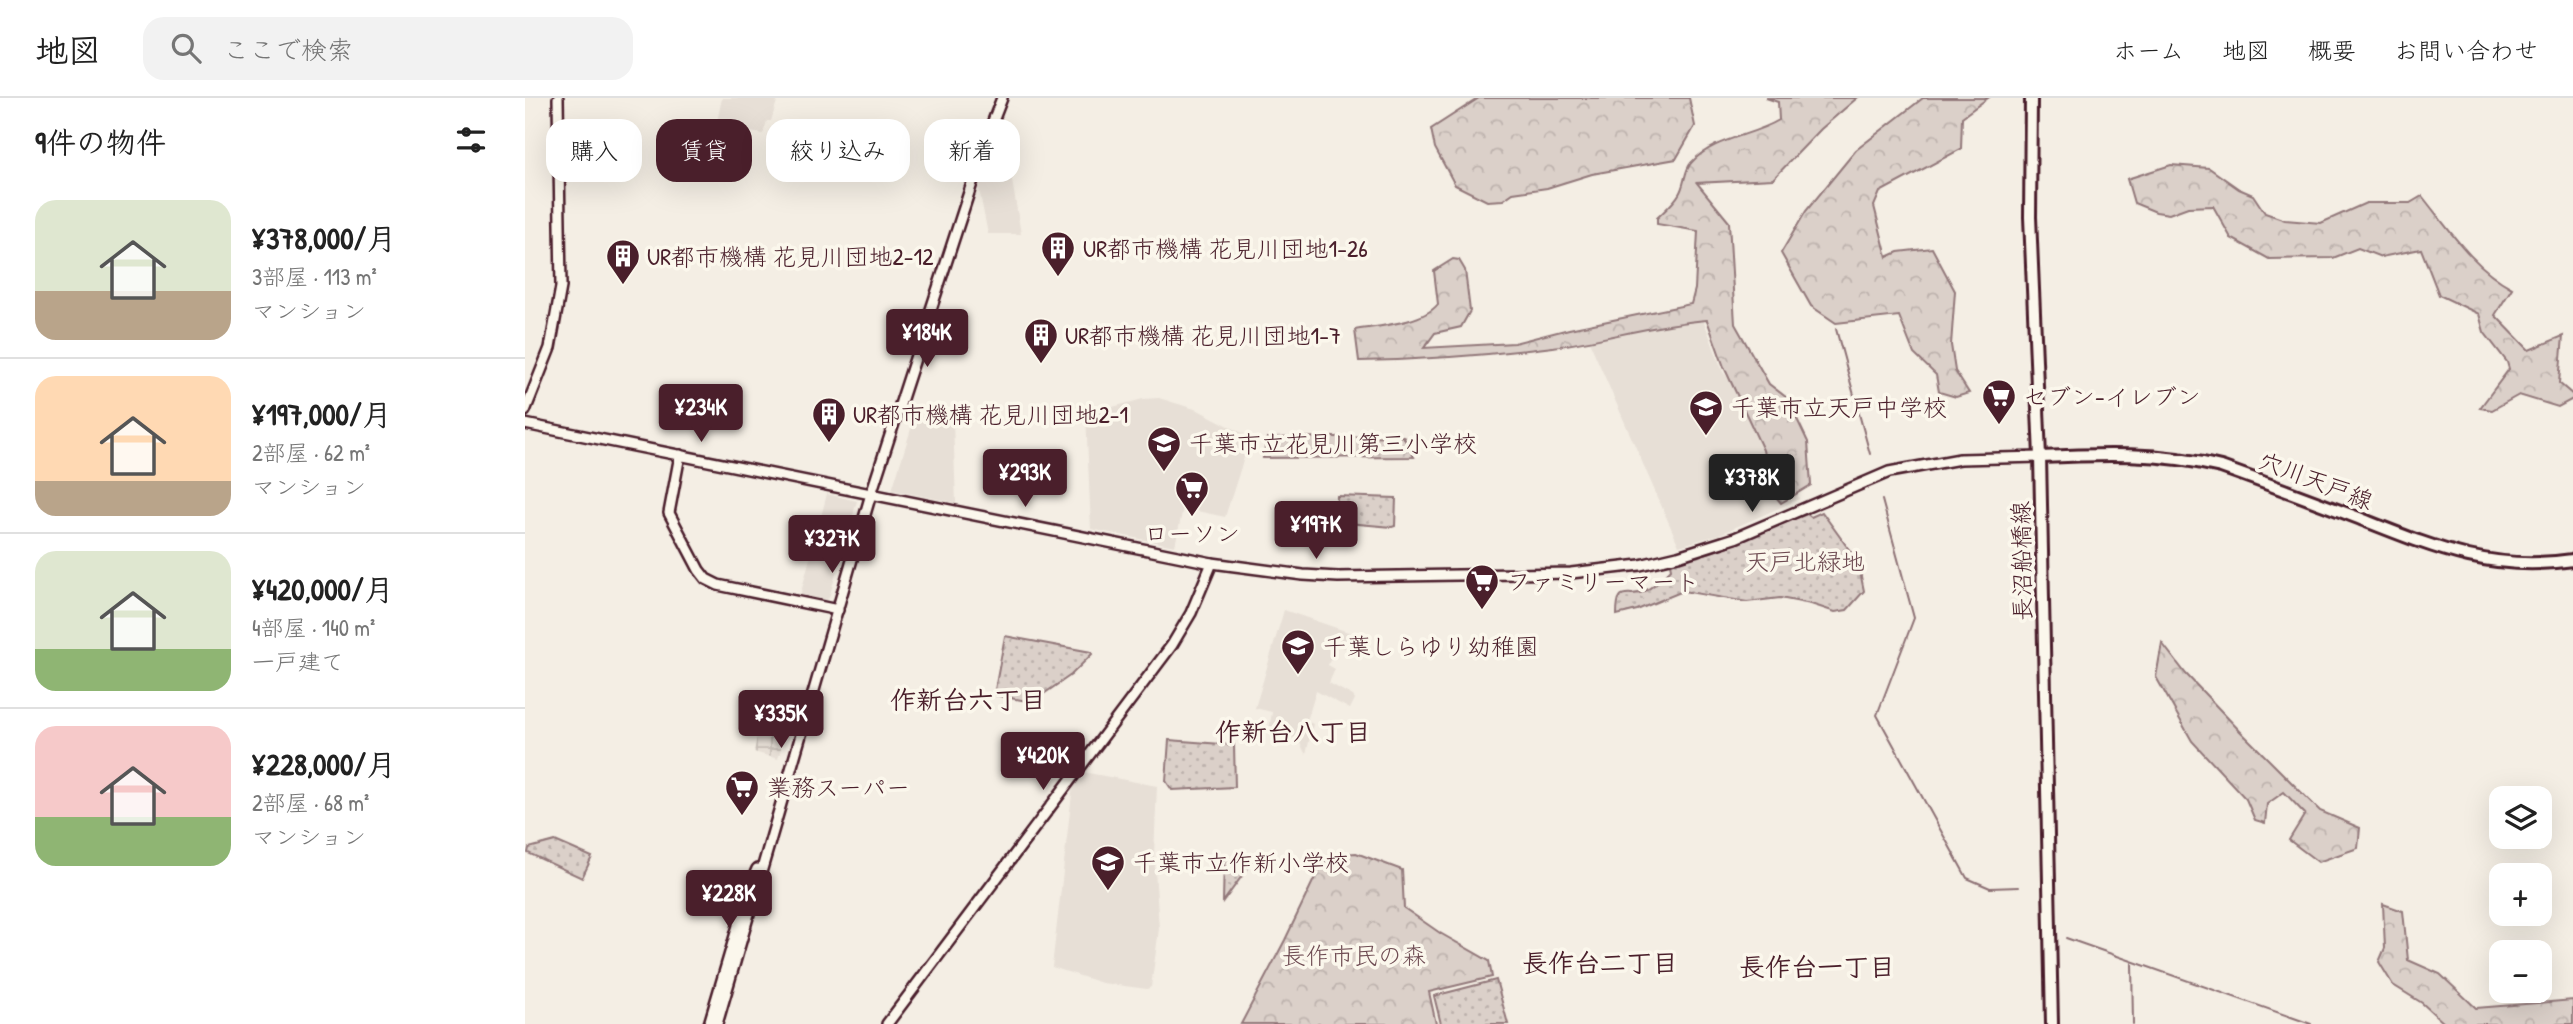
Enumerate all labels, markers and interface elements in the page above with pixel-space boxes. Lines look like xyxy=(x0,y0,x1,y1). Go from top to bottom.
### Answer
search box xyxy=(143,17,633,80)
text: 地図 xyxy=(35,28,101,72)
icon: search xyxy=(167,29,205,67)
text: ここで検索 xyxy=(223,32,353,67)
text: ホーム xyxy=(2113,34,2184,66)
text: 地図 xyxy=(2222,34,2270,66)
text: 概要 xyxy=(2308,34,2356,66)
text: お問い合わせ xyxy=(2394,34,2538,66)
chip: 購入 xyxy=(546,119,642,182)
chip: 賃貸 xyxy=(656,119,752,182)
chip: 絞り込み xyxy=(766,119,910,182)
chip: 新着 xyxy=(924,119,1020,182)
icon: filters xyxy=(452,121,490,159)
text: 9件の物件 xyxy=(35,122,166,162)
text: ¥378,000/月 xyxy=(252,218,396,258)
icon: home xyxy=(91,228,175,312)
building icon: UR都市機構 花見川団地1-26 xyxy=(1039,229,1077,278)
place label: UR都市機構 花見川団地1-26 xyxy=(1083,232,1368,264)
building icon: UR都市機構 花見川団地2-12 xyxy=(604,237,642,286)
place label: UR都市機構 花見川団地2-12 xyxy=(647,240,934,272)
text: 3部屋 · 113 m² xyxy=(252,261,377,292)
text: マンション xyxy=(252,295,366,326)
pin: ¥184K xyxy=(878,310,976,369)
text: ¥184K xyxy=(902,316,952,347)
building icon: UR都市機構 花見川団地1-7 xyxy=(1022,316,1060,365)
place label: UR都市機構 花見川団地1-7 xyxy=(1065,319,1341,351)
supermarket icon: セブン-イレブン xyxy=(1980,377,2018,426)
place label: セブン-イレブン xyxy=(2023,380,2201,412)
pin: ¥234K xyxy=(652,384,750,444)
school or university icon: 千葉市立天戸中学校 xyxy=(1687,388,1725,437)
text: ¥234K xyxy=(675,391,727,422)
place label: 千葉市立天戸中学校 xyxy=(1731,391,1947,423)
text: ¥197,000/月 xyxy=(252,394,392,434)
building icon: UR都市機構 花見川団地2-1 xyxy=(810,395,848,444)
place label: UR都市機構 花見川団地2-1 xyxy=(853,398,1128,430)
icon: home xyxy=(91,404,175,488)
school or university icon: 千葉市立花見川第三小学校 xyxy=(1145,424,1183,473)
place label: 千葉市立花見川第三小学校 xyxy=(1189,427,1477,459)
text: 2部屋 · 62 m² xyxy=(252,437,370,468)
street label: 穴川天戸線 xyxy=(2254,444,2378,516)
pin: ¥293K xyxy=(976,450,1074,509)
pin: ¥378K xyxy=(1703,454,1801,514)
text: ¥293K xyxy=(999,456,1051,487)
text: ¥378K xyxy=(1725,461,1779,492)
supermarket icon: ローソン xyxy=(1173,469,1211,518)
text: マンション xyxy=(252,471,366,502)
street label: 長沼船橋線 xyxy=(2004,501,2038,621)
pin: ¥197K xyxy=(1267,502,1365,561)
text: ¥197K xyxy=(1291,508,1341,539)
pin: ¥327K xyxy=(783,516,881,575)
place label: ローソン xyxy=(1144,517,1240,549)
text: ¥327K xyxy=(804,522,860,553)
park label: 天戸北緑地 xyxy=(1745,545,1865,577)
supermarket icon: ファミリーマート xyxy=(1463,562,1501,611)
place label: ファミリーマート xyxy=(1507,565,1699,597)
text: ¥420,000/月 xyxy=(252,569,394,609)
icon: home xyxy=(91,579,175,663)
text: 4部屋 · 140 m² xyxy=(252,612,375,643)
school or university icon: 千葉しらゆり幼稚園 xyxy=(1279,627,1317,676)
place label: 千葉しらゆり幼稚園 xyxy=(1323,630,1539,662)
text: 一戸建て xyxy=(252,646,344,677)
district label: 作新台六丁目 xyxy=(890,682,1046,717)
pin: ¥335K xyxy=(732,690,830,750)
text: ¥335K xyxy=(754,697,808,728)
district label: 作新台八丁目 xyxy=(1215,714,1371,749)
pin: ¥420K xyxy=(994,732,1092,792)
text: ¥420K xyxy=(1017,739,1069,770)
text: ¥228,000/月 xyxy=(252,744,396,784)
icon: home xyxy=(91,754,175,838)
supermarket icon: 業務スーパー xyxy=(723,768,761,817)
place label: 業務スーパー xyxy=(767,771,910,803)
map controls xyxy=(2489,786,2552,1003)
button: layers xyxy=(2489,786,2552,849)
text: 2部屋 · 68 m² xyxy=(252,787,369,818)
text: マンション xyxy=(252,821,366,852)
school or university icon: 千葉市立作新小学校 xyxy=(1089,843,1127,892)
place label: 千葉市立作新小学校 xyxy=(1133,846,1349,878)
button: + xyxy=(2489,863,2552,926)
pin: ¥228K xyxy=(680,870,778,930)
text: ¥228K xyxy=(702,877,756,908)
park label: 長作市民の森 xyxy=(1282,939,1426,971)
button: − xyxy=(2489,940,2552,1003)
district label: 長作台二丁目 xyxy=(1522,945,1678,980)
district label: 長作台一丁目 xyxy=(1739,949,1895,984)

